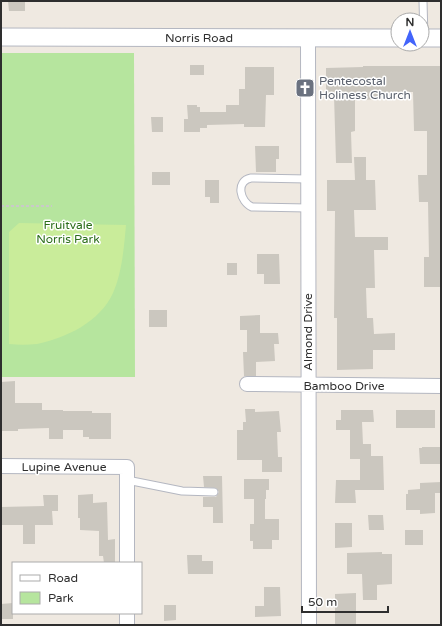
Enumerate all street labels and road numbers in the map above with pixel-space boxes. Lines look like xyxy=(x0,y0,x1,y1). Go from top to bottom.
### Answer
street label: Norris Road xyxy=(165,31,233,45)
street label: Almond Drive xyxy=(301,293,315,371)
street label: Bamboo Drive xyxy=(304,379,385,393)
street label: Lupine Avenue xyxy=(22,460,107,474)

